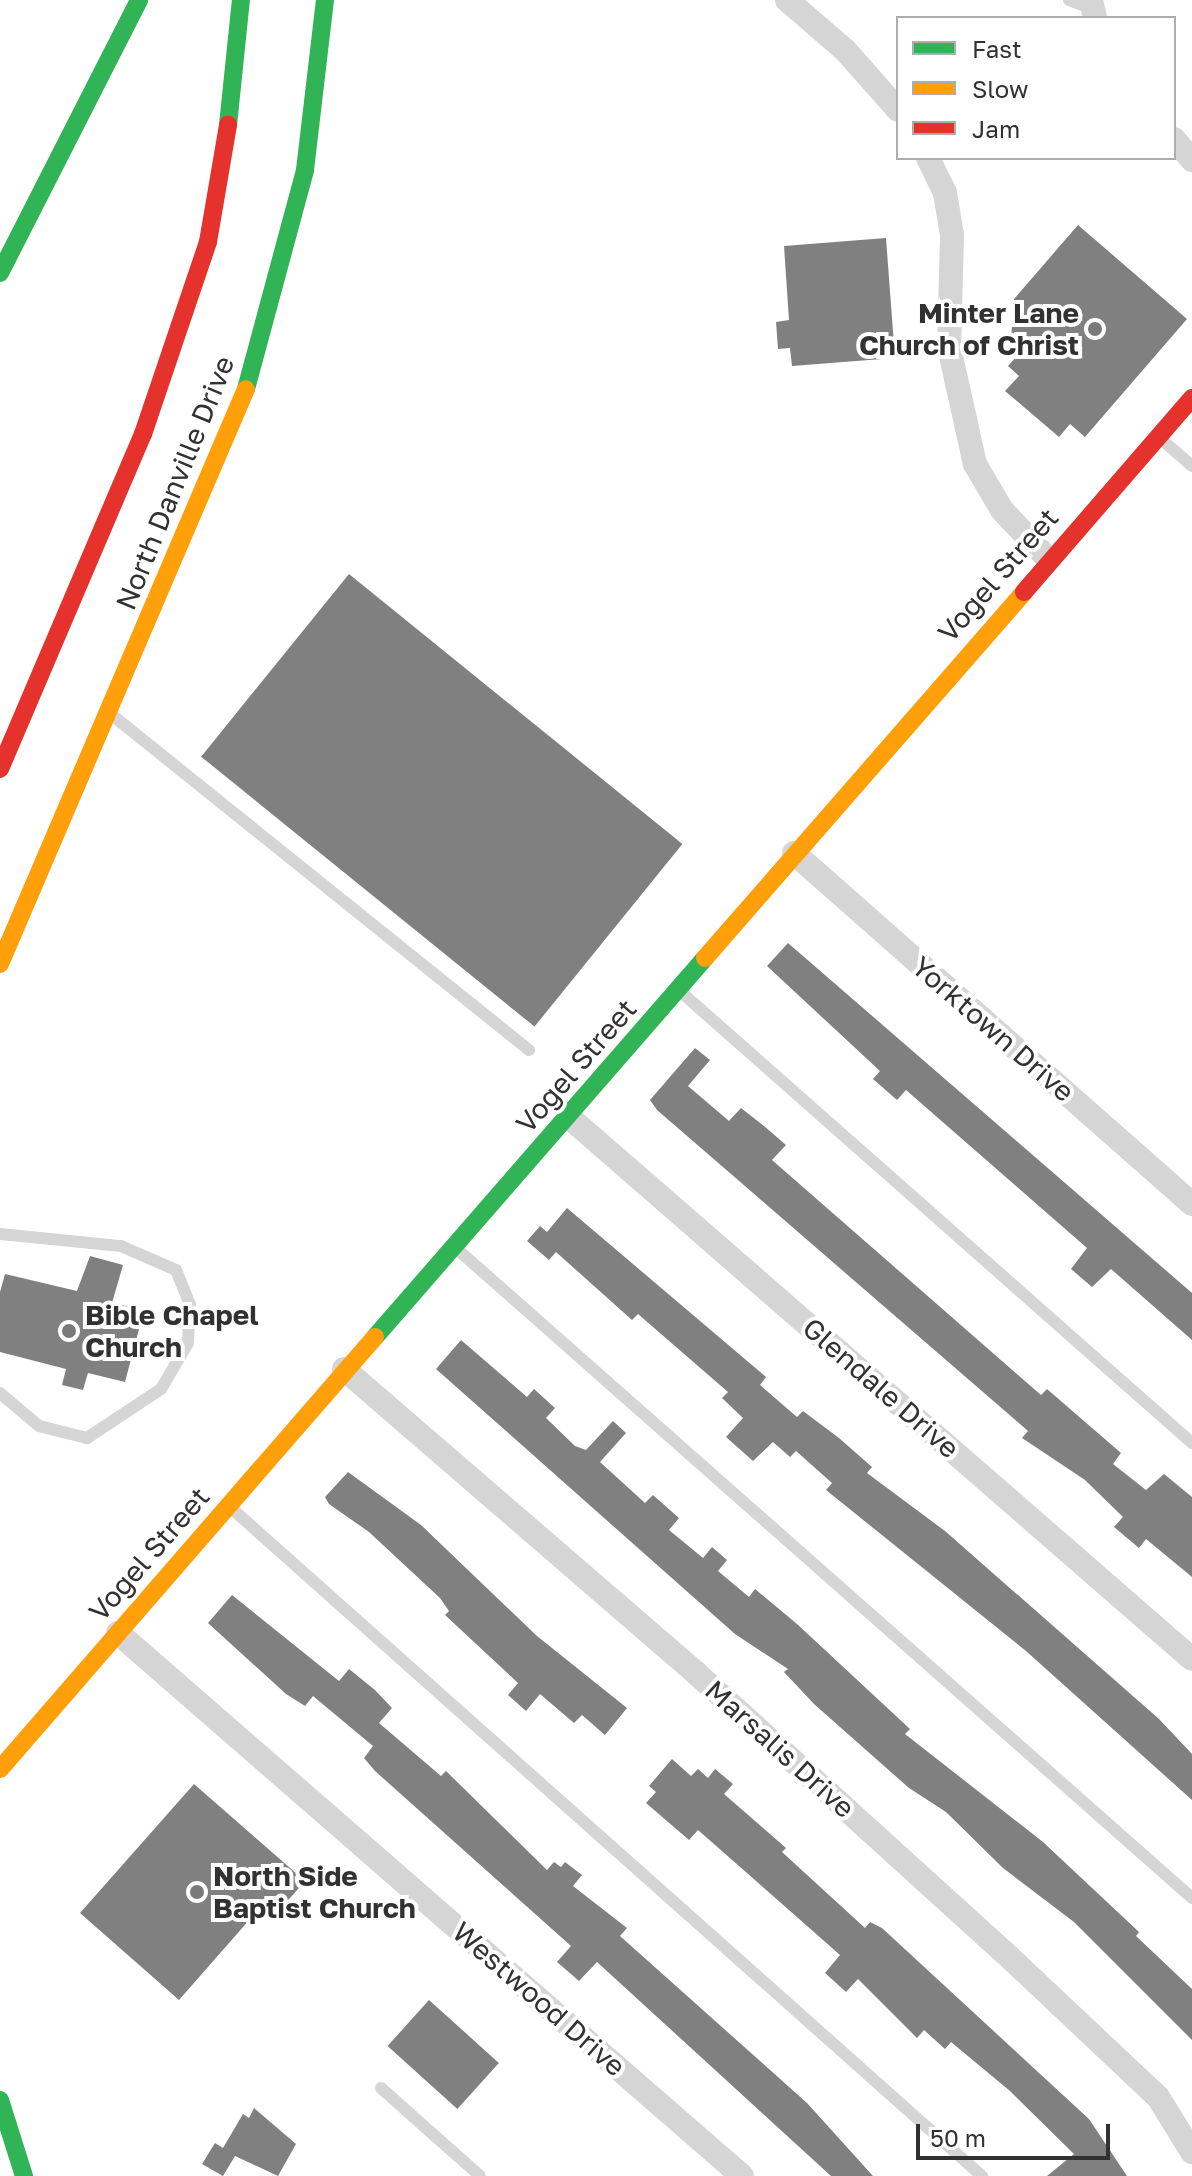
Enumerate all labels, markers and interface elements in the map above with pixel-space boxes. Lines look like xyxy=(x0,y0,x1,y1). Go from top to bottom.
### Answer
legend xyxy=(896,16,1176,160)
text: Fast xyxy=(972,34,1022,63)
text: Slow xyxy=(972,74,1028,103)
text: Jam xyxy=(972,114,1020,143)
place label: Minter Lane Church of Christ xyxy=(859,296,1079,362)
marker: Minter Lane Church of Christ xyxy=(1086,320,1104,338)
street label: North Danville Drive xyxy=(109,351,241,615)
street label: Vogel Street xyxy=(931,501,1065,649)
street label: Yorktown Drive xyxy=(905,949,1081,1109)
street label: Vogel Street xyxy=(509,992,643,1140)
place label: Bible Chapel Church xyxy=(85,1298,259,1364)
street label: Glendale Drive xyxy=(796,1311,966,1465)
marker: Bible Chapel Church xyxy=(60,1322,78,1340)
street label: Vogel Street xyxy=(82,1480,216,1628)
street label: Marsalis Drive xyxy=(698,1673,862,1825)
place label: North Side Baptist Church xyxy=(213,1859,416,1925)
marker: North Side Baptist Church xyxy=(188,1883,206,1901)
street label: Westwood Drive xyxy=(446,1915,632,2083)
scale bar xyxy=(920,2108,1114,2158)
text: 50 m xyxy=(930,2123,986,2152)

